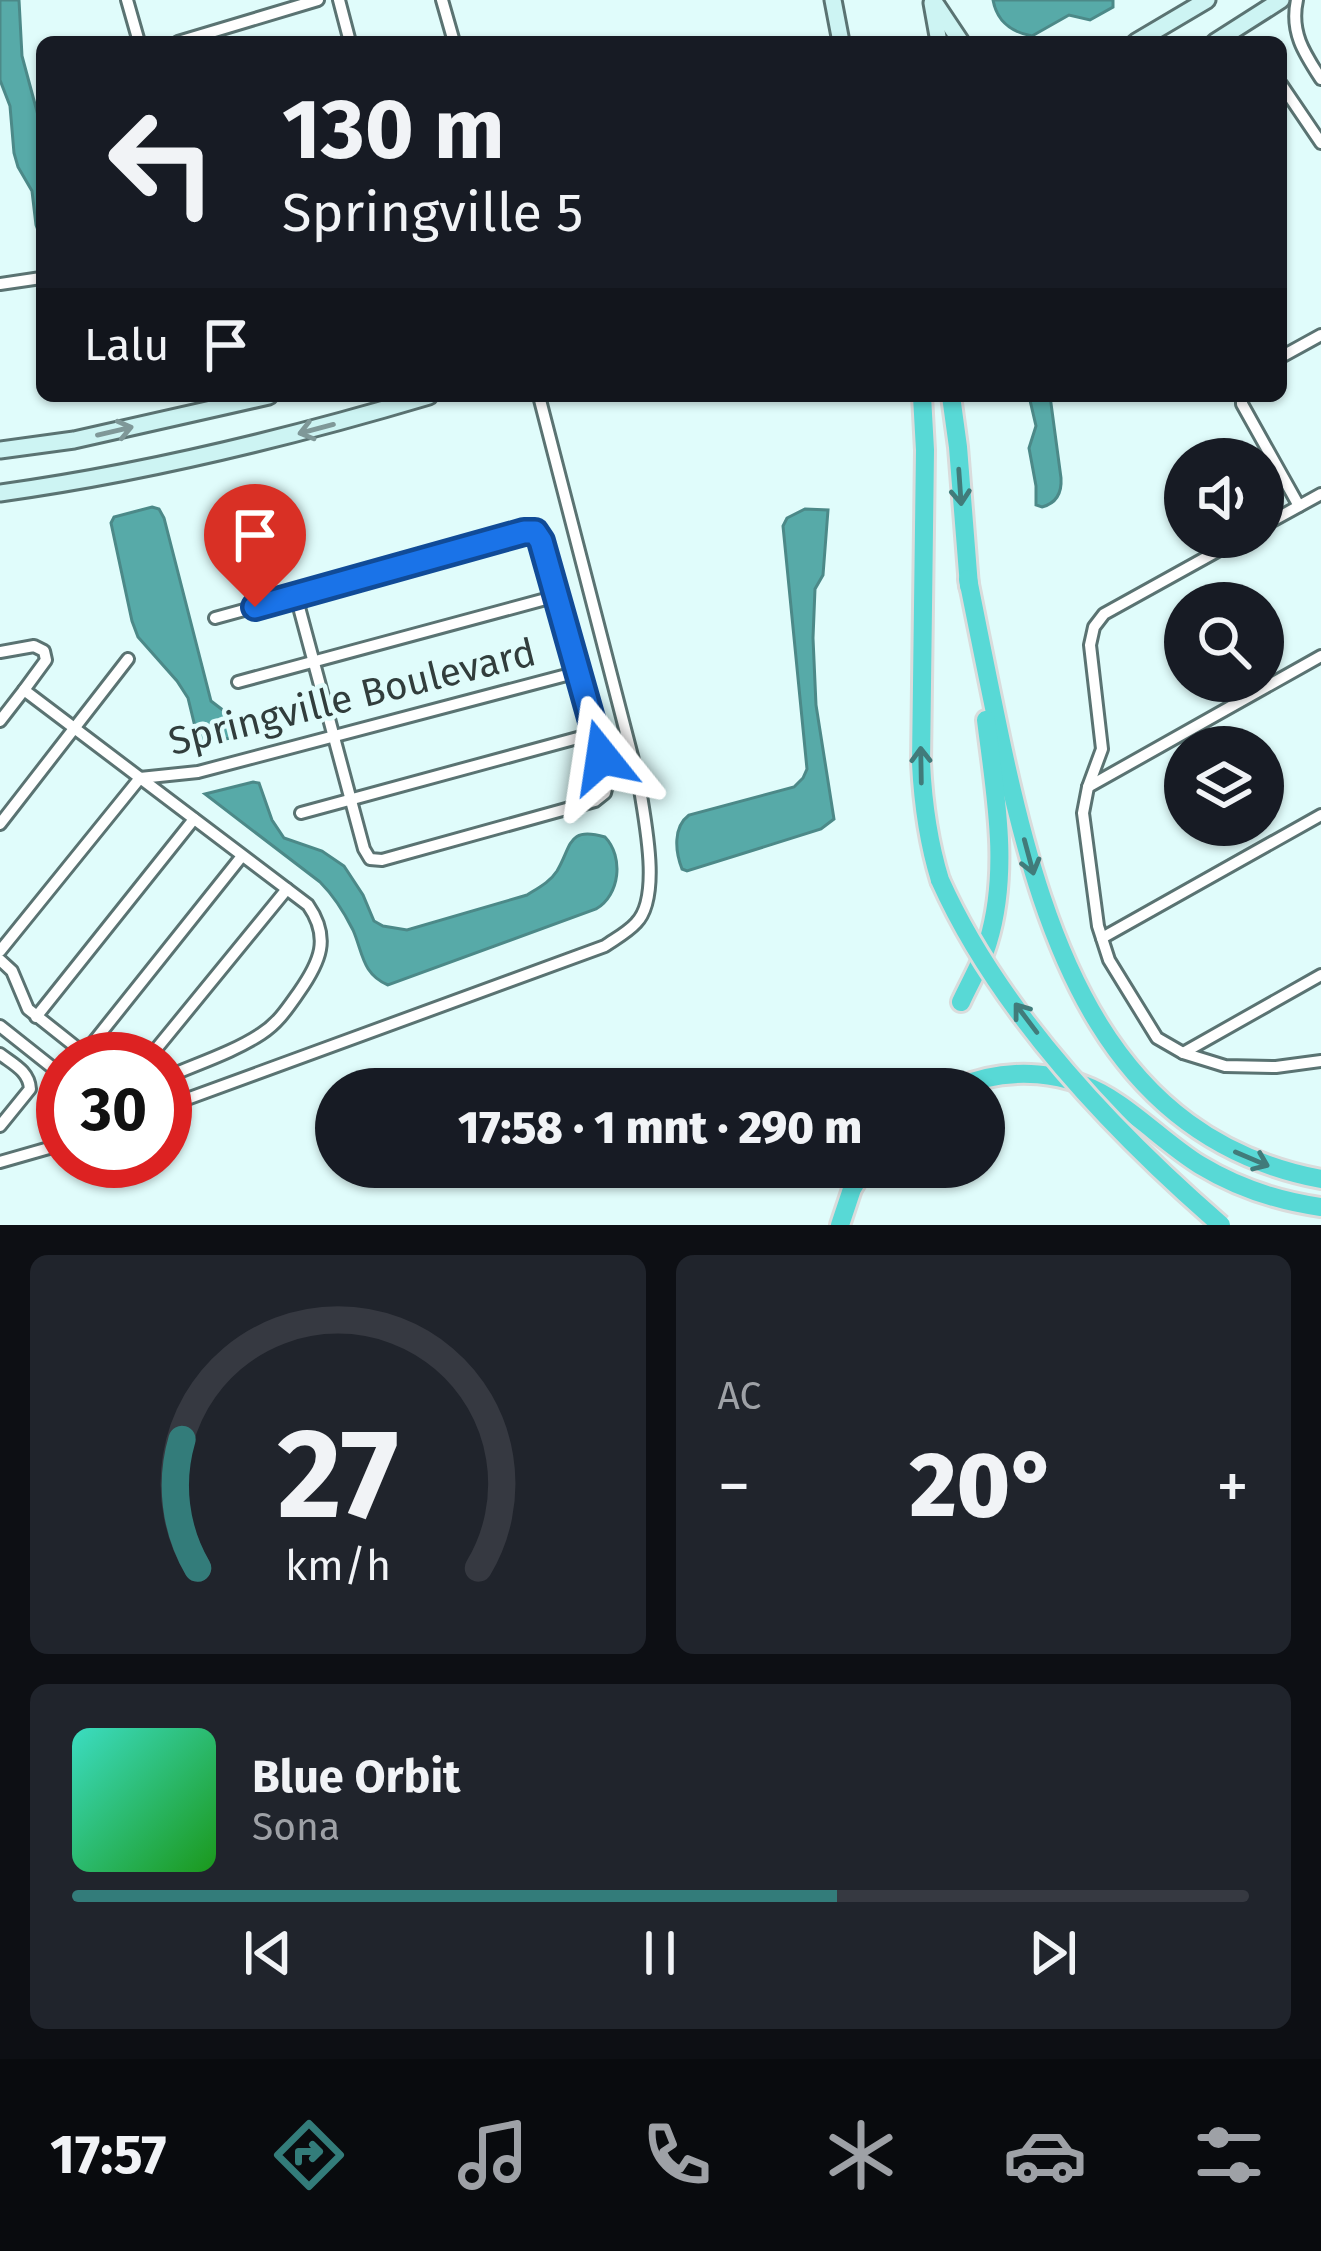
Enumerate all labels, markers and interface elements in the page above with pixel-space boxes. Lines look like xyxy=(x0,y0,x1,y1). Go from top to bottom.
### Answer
text: 130 m xyxy=(282,79,505,180)
icon: left xyxy=(84,84,240,240)
text: Springville 5 xyxy=(282,181,583,245)
icon: arrive xyxy=(193,312,259,378)
text: Lalu xyxy=(84,318,169,372)
one-way arrow xyxy=(96,418,134,441)
one-way arrow xyxy=(298,420,336,442)
map controls xyxy=(1164,438,1284,846)
button: sound xyxy=(1164,438,1284,558)
one-way arrow xyxy=(949,467,972,506)
pin xyxy=(204,484,306,607)
icon: arrive xyxy=(222,502,288,568)
button: search xyxy=(1164,582,1284,702)
street label: Springville Boulevard xyxy=(164,629,540,765)
position arrow xyxy=(539,694,665,820)
button: layers xyxy=(1164,726,1284,846)
one-way arrow xyxy=(910,746,933,785)
one-way arrow xyxy=(1020,838,1042,876)
one-way arrow xyxy=(1013,1003,1039,1035)
speed limit sign: 30 xyxy=(36,1032,192,1188)
text: 17:58 · 1 mnt · 290 m xyxy=(458,1101,862,1155)
one-way arrow xyxy=(1233,1150,1270,1171)
text: AC xyxy=(718,1373,761,1419)
text: 27 xyxy=(277,1400,399,1550)
text: 20° xyxy=(910,1432,1057,1540)
text: − xyxy=(718,1447,751,1526)
text: + xyxy=(1216,1447,1249,1526)
text: km/h xyxy=(285,1539,391,1590)
text: Blue Orbit xyxy=(252,1750,460,1804)
text: Sona xyxy=(252,1804,340,1850)
icon: previous xyxy=(235,1920,301,1986)
icon: pause xyxy=(627,1920,693,1986)
icon: next xyxy=(1020,1920,1086,1986)
icon: directions xyxy=(267,2113,351,2197)
icon: music xyxy=(451,2113,535,2197)
icon: phone xyxy=(635,2113,719,2197)
icon: climate xyxy=(819,2113,903,2197)
icon: car xyxy=(1003,2113,1087,2197)
icon: filters xyxy=(1187,2113,1271,2197)
text: 17:57 xyxy=(50,2123,166,2187)

